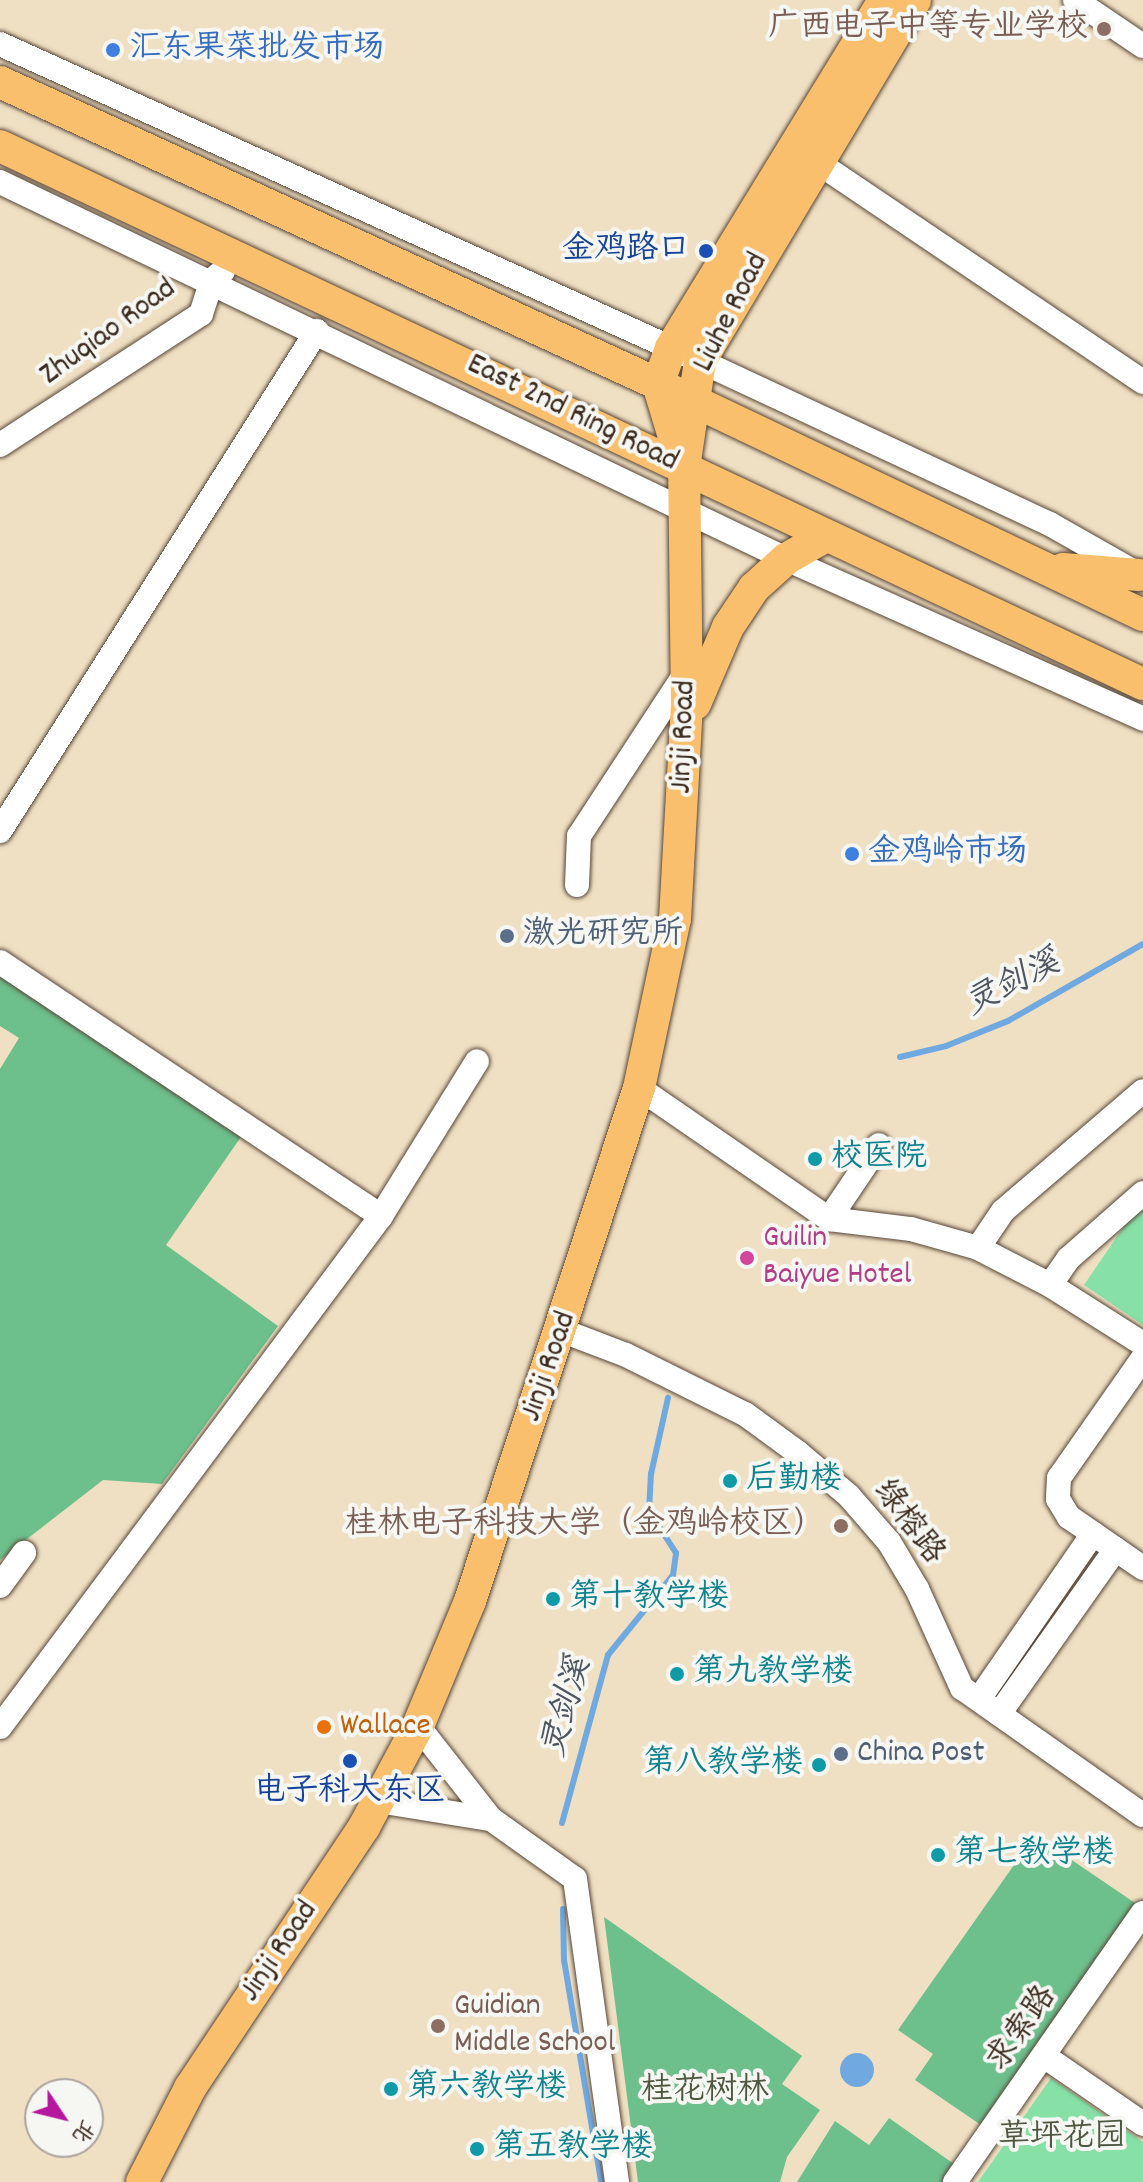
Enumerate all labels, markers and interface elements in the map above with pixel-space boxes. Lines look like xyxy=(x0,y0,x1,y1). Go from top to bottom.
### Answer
place label: 广西电子中等专业学校 xyxy=(768,10,1088,48)
marker: 广西电子中等专业学校 xyxy=(1095,20,1113,38)
place label: 汇东果菜批发市场 xyxy=(129,31,385,69)
marker: 汇东果菜批发市场 xyxy=(104,41,122,59)
place label: 金鸡路口 xyxy=(562,232,690,270)
marker: 金鸡路口 xyxy=(697,242,715,260)
street label: Liuhe Road xyxy=(686,247,778,379)
street label: Zhuqiao Road xyxy=(33,271,185,395)
street label: East 2nd Ring Road xyxy=(460,346,684,482)
street label: Jinji Road xyxy=(664,680,706,794)
place label: 金鸡岭市场 xyxy=(868,835,1028,873)
marker: 金鸡岭市场 xyxy=(843,845,861,863)
place label: 激光研究所 xyxy=(523,917,683,955)
marker: 激光研究所 xyxy=(498,927,516,945)
water label: 灵剑溪 xyxy=(958,944,1068,1026)
place label: 校医院 xyxy=(831,1140,927,1178)
marker: 校医院 xyxy=(806,1150,824,1168)
place label: Guilin Baiyue Hotel xyxy=(763,1221,911,1296)
marker: Guilin Baiyue Hotel xyxy=(738,1249,756,1267)
street label: Jinji Road xyxy=(513,1307,587,1427)
place label: 后勤楼 xyxy=(746,1462,842,1500)
marker: 后勤楼 xyxy=(721,1472,739,1490)
street label: 绿榕路 xyxy=(863,1473,951,1573)
place label: 桂林电子科技大学（金鸡岭校区） xyxy=(345,1507,825,1545)
marker: 桂林电子科技大学（金鸡岭校区） xyxy=(832,1517,850,1535)
place label: 第十教学楼 xyxy=(569,1580,729,1618)
marker: 第十教学楼 xyxy=(544,1590,562,1608)
water label: 灵剑溪 xyxy=(534,1653,602,1763)
place label: 第九教学楼 xyxy=(693,1655,853,1693)
marker: 第九教学楼 xyxy=(668,1665,686,1683)
place label: Wallace xyxy=(340,1708,431,1746)
marker: Wallace xyxy=(315,1718,333,1736)
place label: China Post xyxy=(857,1735,984,1773)
marker: China Post xyxy=(832,1745,850,1763)
place label: 第八教学楼 xyxy=(643,1746,803,1784)
marker: 电子科大东区 xyxy=(341,1752,359,1770)
marker: 第八教学楼 xyxy=(810,1756,828,1774)
place label: 电子科大东区 xyxy=(254,1774,446,1812)
place label: 第七教学楼 xyxy=(954,1836,1114,1874)
marker: 第七教学楼 xyxy=(929,1846,947,1864)
street label: Jinji Road xyxy=(232,1894,328,2010)
street label: 求索路 xyxy=(980,1980,1066,2080)
place label: Guidian Middle School xyxy=(454,1989,615,2064)
marker: Guidian Middle School xyxy=(429,2017,447,2035)
place label: 第六教学楼 xyxy=(407,2070,567,2108)
park label: 桂花树林 xyxy=(641,2073,769,2111)
north arrow xyxy=(24,2078,104,2158)
marker: 第六教学楼 xyxy=(382,2080,400,2098)
text: 北 xyxy=(63,2113,101,2149)
park label: 草坪花园 xyxy=(998,2120,1126,2158)
place label: 第五教学楼 xyxy=(493,2130,653,2168)
marker: 第五教学楼 xyxy=(468,2140,486,2158)

